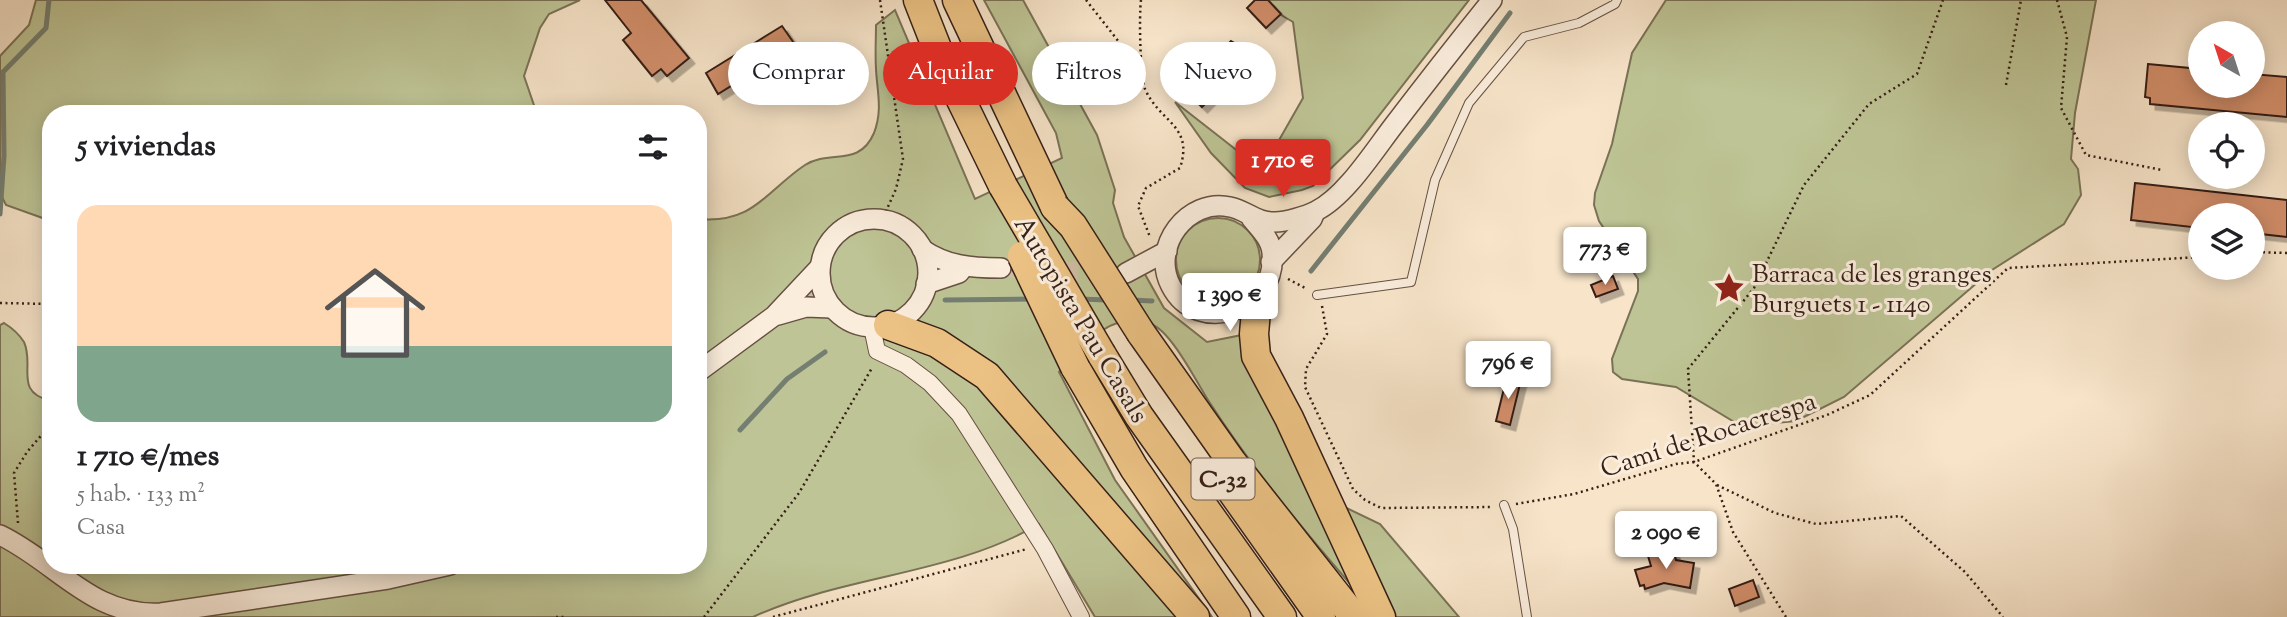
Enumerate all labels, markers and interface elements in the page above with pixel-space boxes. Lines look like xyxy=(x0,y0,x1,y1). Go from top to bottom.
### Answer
north arrow xyxy=(2188,21,2264,98)
map controls xyxy=(2188,21,2265,280)
chip: Comprar xyxy=(728,42,869,105)
chip: Alquilar xyxy=(883,42,1018,105)
chip: Filtros xyxy=(1032,42,1146,105)
chip: Nuevo xyxy=(1160,42,1276,105)
button: locate xyxy=(2188,112,2265,189)
text: 5 viviendas xyxy=(77,126,216,169)
icon: filters xyxy=(634,128,672,166)
pin: 1 710 € xyxy=(1218,140,1348,199)
text: 1 710 € xyxy=(1251,145,1315,178)
button: layers xyxy=(2188,203,2265,280)
street label: Autopista Pau Casals xyxy=(1003,210,1156,431)
pin: 773 € xyxy=(1556,228,1654,287)
text: 773 € xyxy=(1579,233,1631,266)
icon: home xyxy=(312,250,438,376)
place label: Barraca de les granges Burguets 1 - 1140 xyxy=(1752,257,1992,324)
place icon: Barraca de les granges Burguets 1 - 1140 xyxy=(1712,271,1746,305)
pin: 1 390 € xyxy=(1165,274,1295,333)
text: 1 390 € xyxy=(1198,279,1262,312)
pin: 796 € xyxy=(1459,342,1557,401)
text: 796 € xyxy=(1482,347,1534,380)
street label: Camí de Rocacrespa xyxy=(1596,384,1821,489)
text: 1 710 €/mes xyxy=(77,436,219,479)
road number: C-32 xyxy=(1192,458,1254,500)
text: 5 hab. · 133 m² xyxy=(77,479,205,512)
text: Casa xyxy=(77,512,125,545)
pin: 2 090 € xyxy=(1601,512,1731,571)
text: 2 090 € xyxy=(1631,517,1701,550)

